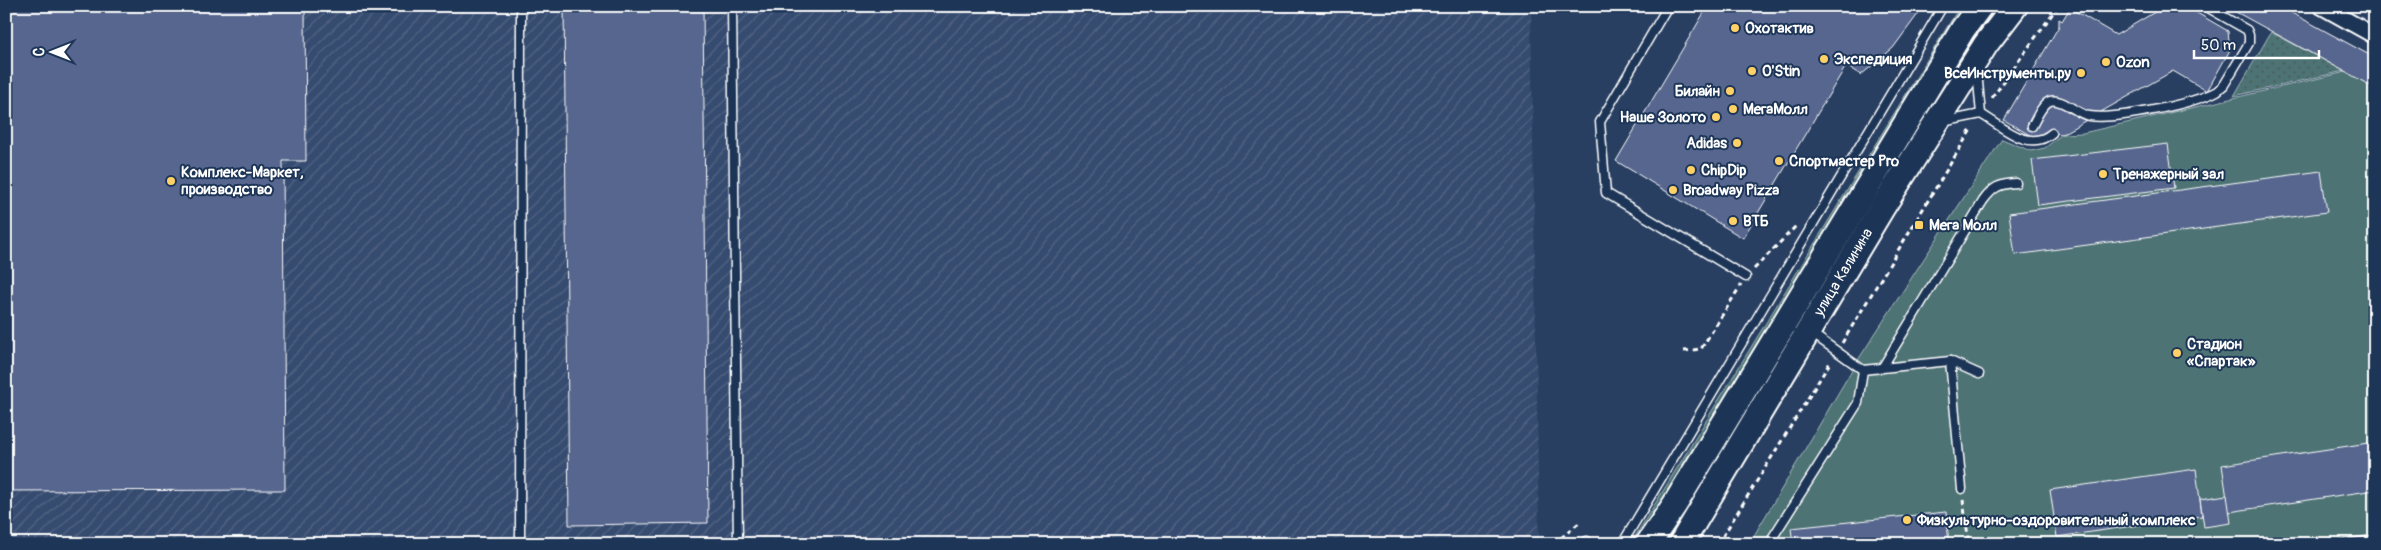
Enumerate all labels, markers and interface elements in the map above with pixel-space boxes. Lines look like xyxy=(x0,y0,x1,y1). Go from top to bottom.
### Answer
place label: Охотактив xyxy=(1745,19,1814,38)
marker: Охотактив xyxy=(1729,22,1741,34)
north arrow xyxy=(28,28,78,78)
scale bar xyxy=(2194,28,2318,60)
text: 50 m xyxy=(2201,36,2236,55)
text: С xyxy=(31,47,48,56)
place label: Экспедиция xyxy=(1834,50,1912,69)
marker: Экспедиция xyxy=(1818,53,1830,65)
place label: Ozon xyxy=(2116,53,2150,72)
marker: Ozon xyxy=(2100,56,2112,68)
place label: O'Stin xyxy=(1762,62,1801,81)
place label: ВсеИнструменты.ру xyxy=(1944,64,2072,83)
marker: O'Stin xyxy=(1746,65,1758,77)
marker: ВсеИнструменты.ру xyxy=(2075,67,2087,79)
place label: Билайн xyxy=(1675,82,1721,101)
marker: Билайн xyxy=(1724,85,1736,97)
place label: МегаМолл xyxy=(1743,100,1808,119)
marker: МегаМолл xyxy=(1727,103,1739,115)
place label: Наше Золото xyxy=(1620,108,1706,127)
marker: Наше Золото xyxy=(1710,111,1722,123)
place label: Adidas xyxy=(1686,134,1727,153)
marker: Adidas xyxy=(1731,137,1743,149)
place label: Спортмастер Pro xyxy=(1789,152,1899,171)
marker: Спортмастер Pro xyxy=(1773,155,1785,167)
place label: ChipDip xyxy=(1701,161,1746,180)
place label: Комплекс-Маркет, производство xyxy=(181,163,304,199)
marker: ChipDip xyxy=(1685,164,1697,176)
place label: Тренажерный зал xyxy=(2112,165,2224,184)
marker: Тренажерный зал xyxy=(2097,168,2109,180)
marker: Комплекс-Маркет, производство xyxy=(165,175,177,187)
place label: Broadway Pizza xyxy=(1683,181,1779,200)
marker: Broadway Pizza xyxy=(1667,184,1679,196)
place label: ВТБ xyxy=(1743,212,1769,231)
marker: ВТБ xyxy=(1727,215,1739,227)
place label: Мега Молл xyxy=(1929,216,1997,235)
marker: Мега Молл xyxy=(1913,219,1925,231)
street label: улица Калинина xyxy=(1809,225,1877,321)
place label: Стадион «Спартак» xyxy=(2187,335,2256,371)
marker: Стадион «Спартак» xyxy=(2171,347,2183,359)
place label: Физкультурно-оздоровительный комплекс xyxy=(1916,511,2196,530)
marker: Физкультурно-оздоровительный комплекс xyxy=(1901,514,1913,526)

